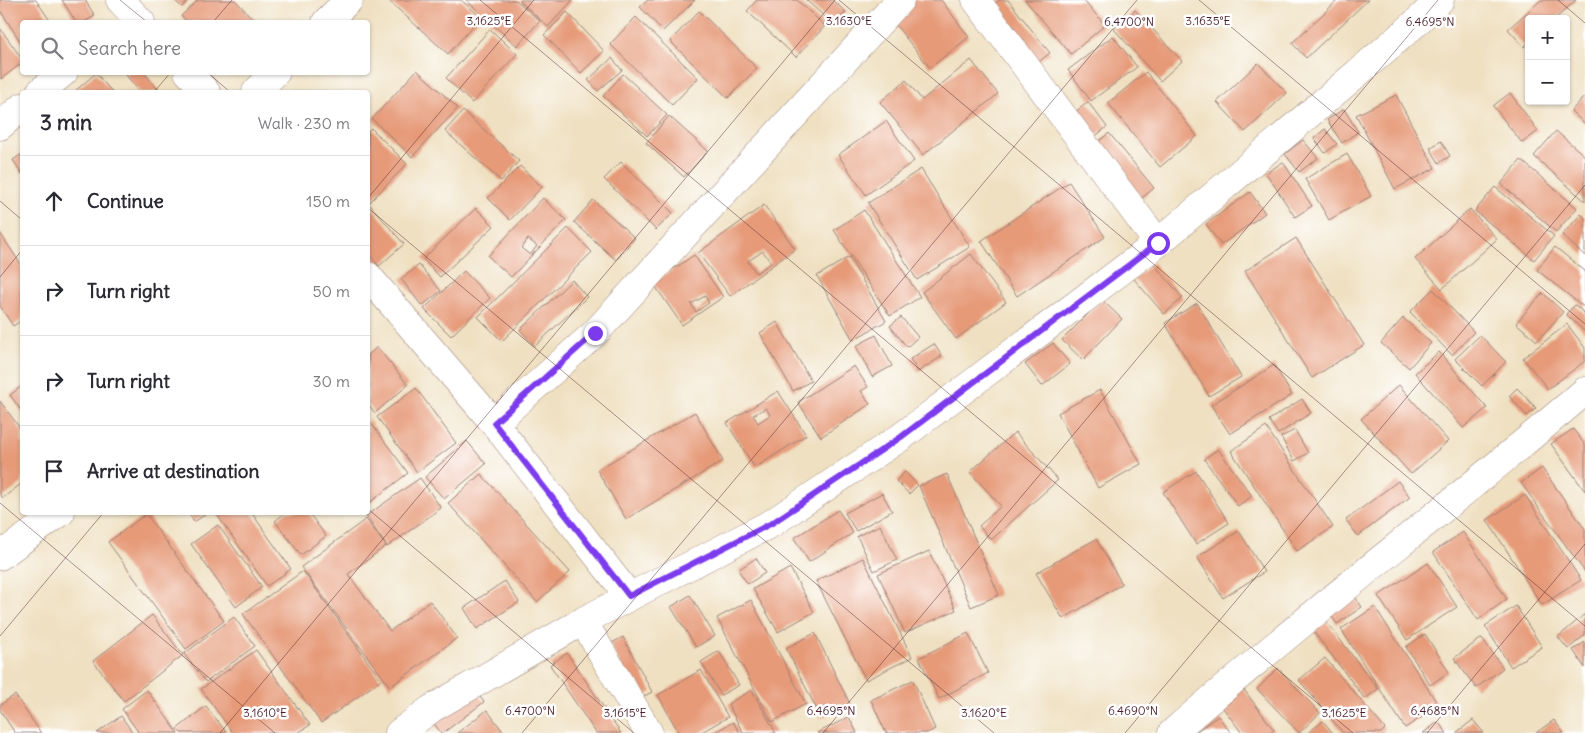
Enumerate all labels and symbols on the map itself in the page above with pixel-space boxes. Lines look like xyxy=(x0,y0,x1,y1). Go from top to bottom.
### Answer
text: 3.1625°E xyxy=(466,13,512,28)
text: 3.1630°E xyxy=(826,13,872,28)
text: 3.1635°E xyxy=(1185,13,1231,28)
text: 6.4700°N xyxy=(1104,14,1154,29)
text: 6.4695°N xyxy=(1405,14,1455,29)
route start xyxy=(1147,232,1170,255)
route end xyxy=(584,322,607,345)
text: 6.4700°N xyxy=(505,703,555,718)
text: 6.4695°N xyxy=(806,703,856,718)
text: 6.4690°N xyxy=(1108,703,1158,718)
text: 6.4685°N xyxy=(1410,703,1460,718)
text: 3.1610°E xyxy=(243,705,287,720)
text: 3.1615°E xyxy=(603,705,647,720)
text: 3.1620°E xyxy=(961,705,1007,720)
text: 3.1625°E xyxy=(1321,705,1367,720)

